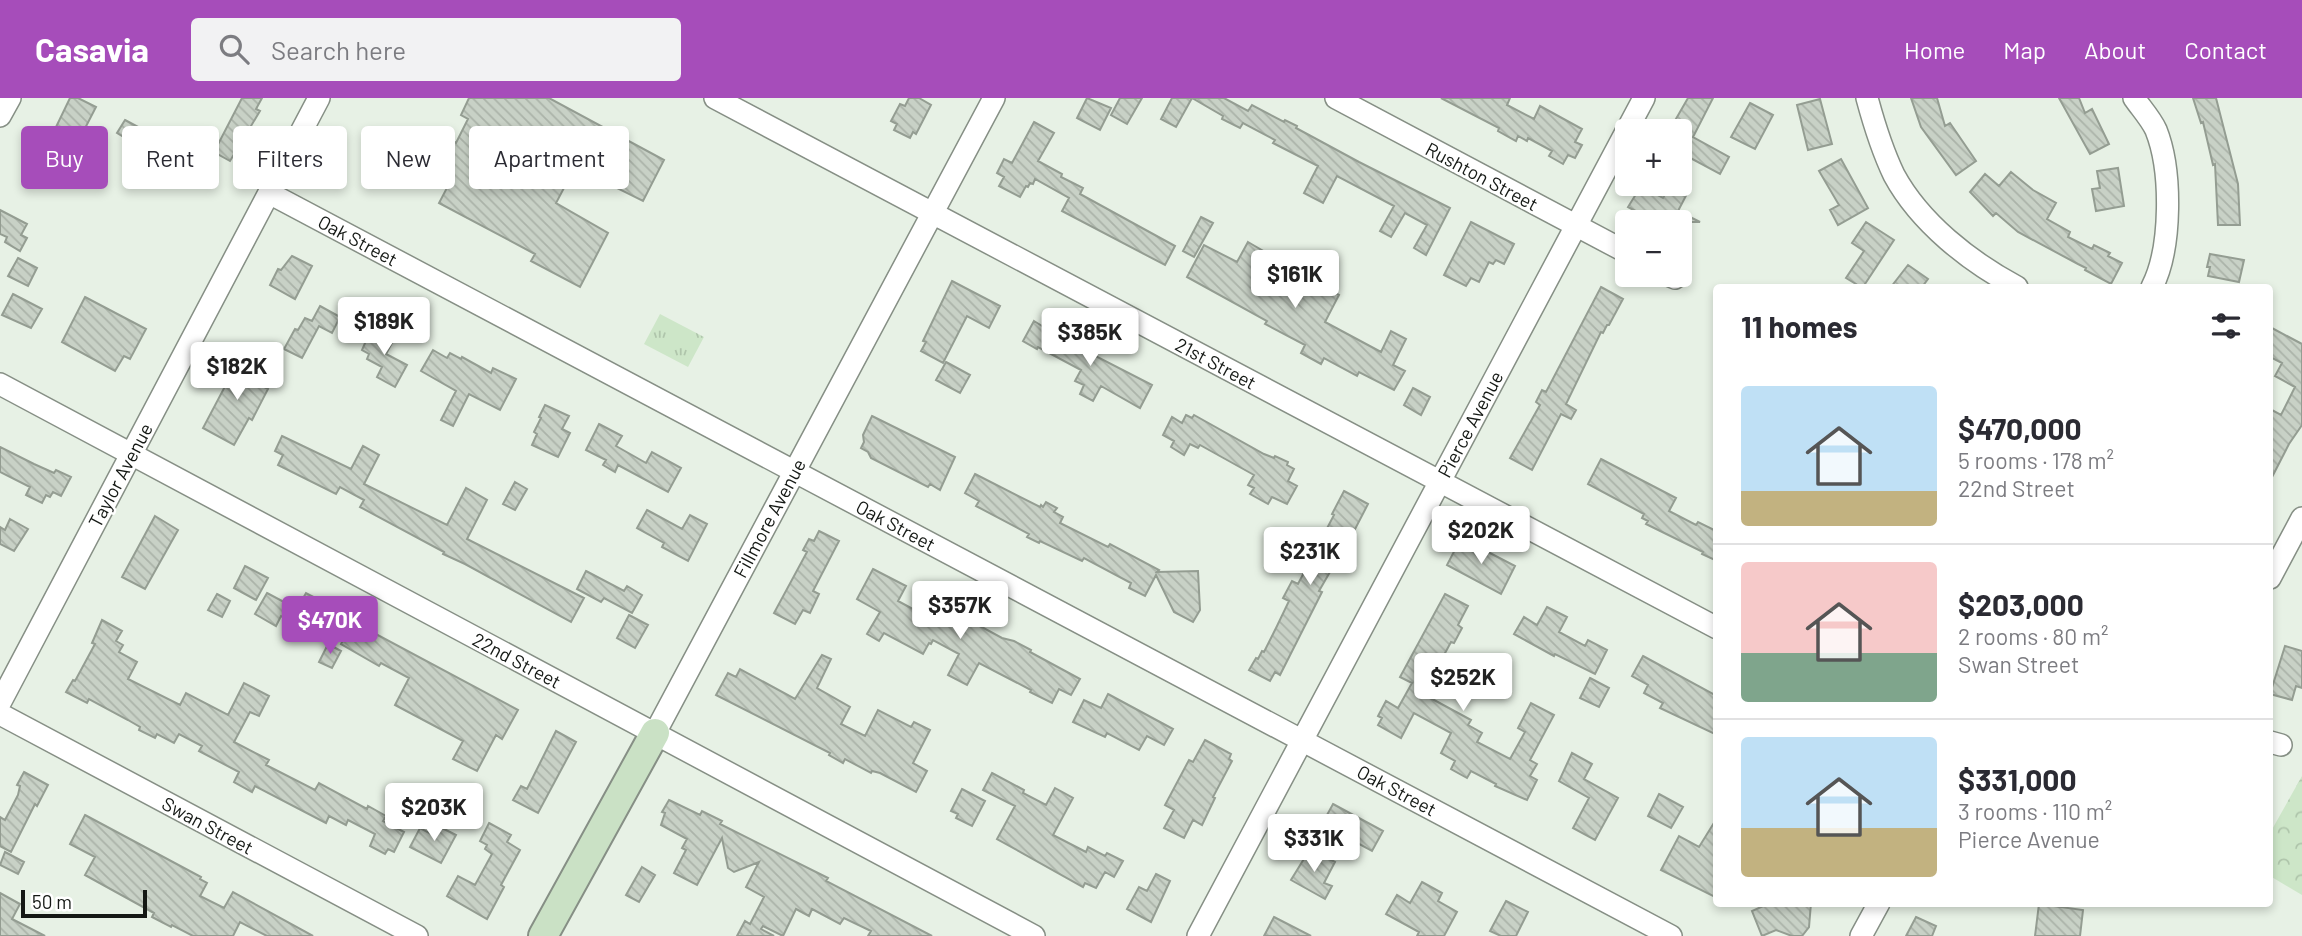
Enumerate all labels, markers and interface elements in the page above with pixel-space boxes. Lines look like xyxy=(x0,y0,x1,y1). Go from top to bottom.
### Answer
search box xyxy=(191,18,681,81)
text: Casavia xyxy=(35,29,149,69)
icon: search xyxy=(215,30,253,68)
text: Search here xyxy=(271,34,406,65)
text: Home xyxy=(1904,35,1965,64)
text: Map xyxy=(2003,35,2046,64)
text: About xyxy=(2084,35,2146,64)
text: Contact xyxy=(2184,35,2267,64)
map controls xyxy=(1615,119,1692,287)
button: + xyxy=(1615,119,1692,196)
chip: Buy xyxy=(21,126,108,189)
chip: Rent xyxy=(122,126,219,189)
chip: Filters xyxy=(233,126,347,189)
chip: New xyxy=(361,126,455,189)
chip: Apartment xyxy=(469,126,629,189)
street label: Rushton Street xyxy=(1422,137,1542,215)
street label: Oak Street xyxy=(314,210,402,270)
button: − xyxy=(1615,210,1692,287)
pin: $161K xyxy=(1246,250,1344,310)
text: $161K xyxy=(1267,259,1323,287)
pin: $189K xyxy=(335,298,433,357)
text: $189K xyxy=(354,306,414,334)
icon: filters xyxy=(2207,307,2245,345)
pin: $385K xyxy=(1041,308,1139,368)
text: 11 homes xyxy=(1741,308,1858,344)
text: $385K xyxy=(1058,317,1122,345)
street label: 21st Street xyxy=(1172,332,1260,394)
pin: $182K xyxy=(188,342,286,402)
text: $182K xyxy=(206,351,268,379)
street label: Pierce Avenue xyxy=(1432,367,1508,481)
text: $470,000 xyxy=(1958,410,2082,446)
icon: home xyxy=(1797,414,1881,498)
street label: Taylor Avenue xyxy=(83,419,157,531)
text: 5 rooms · 178 m² xyxy=(1958,446,2114,474)
street label: Fillmore Avenue xyxy=(728,455,810,581)
text: 22nd Street xyxy=(1958,474,2075,502)
street label: Oak Street xyxy=(852,495,940,555)
pin: $202K xyxy=(1432,506,1530,566)
text: $202K xyxy=(1448,515,1514,543)
pin: $231K xyxy=(1261,528,1359,587)
text: $231K xyxy=(1280,536,1340,564)
pin: $357K xyxy=(911,582,1009,641)
text: $203,000 xyxy=(1958,586,2084,622)
text: $357K xyxy=(928,590,992,618)
icon: home xyxy=(1797,590,1881,674)
pin: $470K xyxy=(281,596,379,656)
text: $470K xyxy=(298,605,362,633)
text: 2 rooms · 80 m² xyxy=(1958,622,2108,650)
street label: 22nd Street xyxy=(469,627,565,693)
text: Swan Street xyxy=(1958,650,2079,678)
pin: $252K xyxy=(1414,654,1512,713)
text: $252K xyxy=(1430,662,1496,690)
street label: Oak Street xyxy=(1353,760,1441,820)
text: $331,000 xyxy=(1958,761,2077,797)
icon: home xyxy=(1797,765,1881,849)
pin: $203K xyxy=(385,784,483,843)
street label: Swan Street xyxy=(158,791,258,859)
text: $203K xyxy=(401,792,467,820)
text: 3 rooms · 110 m² xyxy=(1958,797,2112,825)
pin: $331K xyxy=(1265,814,1363,874)
text: $331K xyxy=(1284,823,1344,851)
text: Pierce Avenue xyxy=(1958,825,2100,853)
scale bar xyxy=(21,887,147,919)
text: 50 m xyxy=(32,890,72,913)

